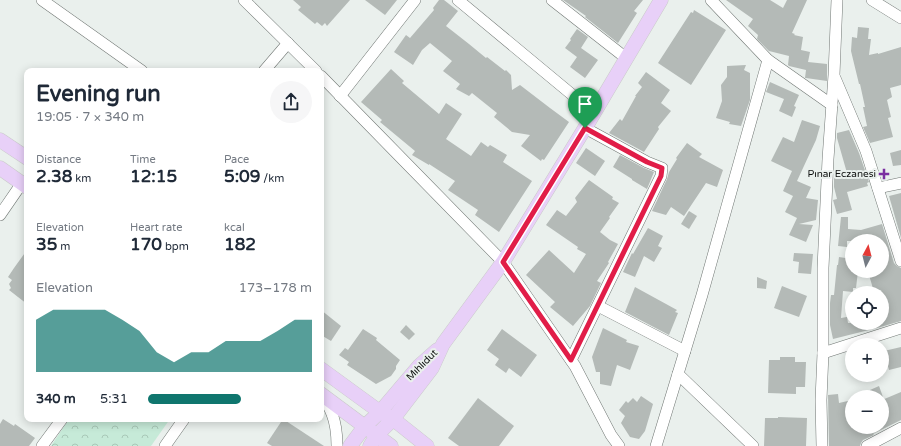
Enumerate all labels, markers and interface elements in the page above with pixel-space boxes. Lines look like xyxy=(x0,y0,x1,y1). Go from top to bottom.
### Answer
text: Evening run xyxy=(36,81,161,107)
button: share xyxy=(270,81,312,123)
pin xyxy=(568,87,602,128)
icon: arrive xyxy=(574,93,596,115)
text: 19:05 · 7 × 340 m xyxy=(36,109,144,125)
text: Distance xyxy=(36,153,81,166)
text: Time xyxy=(130,153,156,166)
text: Pace xyxy=(224,153,249,166)
text: 2.38 xyxy=(36,166,72,187)
text: 12:15 xyxy=(130,166,177,187)
text: 5:09 xyxy=(224,166,260,187)
place label: Pınar Eczanesi xyxy=(808,168,876,180)
marker: Pınar Eczanesi xyxy=(879,169,889,179)
text: km xyxy=(72,172,91,185)
text: /km xyxy=(260,172,284,185)
text: Elevation xyxy=(36,221,84,234)
text: Heart rate xyxy=(130,221,182,234)
text: kcal xyxy=(224,221,245,234)
text: 35 xyxy=(36,234,57,255)
text: 170 xyxy=(130,234,162,255)
text: 182 xyxy=(224,234,256,255)
north arrow xyxy=(845,234,889,278)
map controls xyxy=(845,234,889,434)
text: m xyxy=(57,240,70,253)
text: bpm xyxy=(162,240,189,253)
text: Elevation xyxy=(36,280,93,296)
text: 173–178 m xyxy=(239,280,312,296)
button: locate xyxy=(845,286,889,330)
button: + xyxy=(845,338,889,382)
street label: Mıhlıdut xyxy=(404,347,440,383)
button: − xyxy=(845,390,889,434)
text: 340 m xyxy=(36,391,76,407)
text: 5:31 xyxy=(100,391,128,407)

